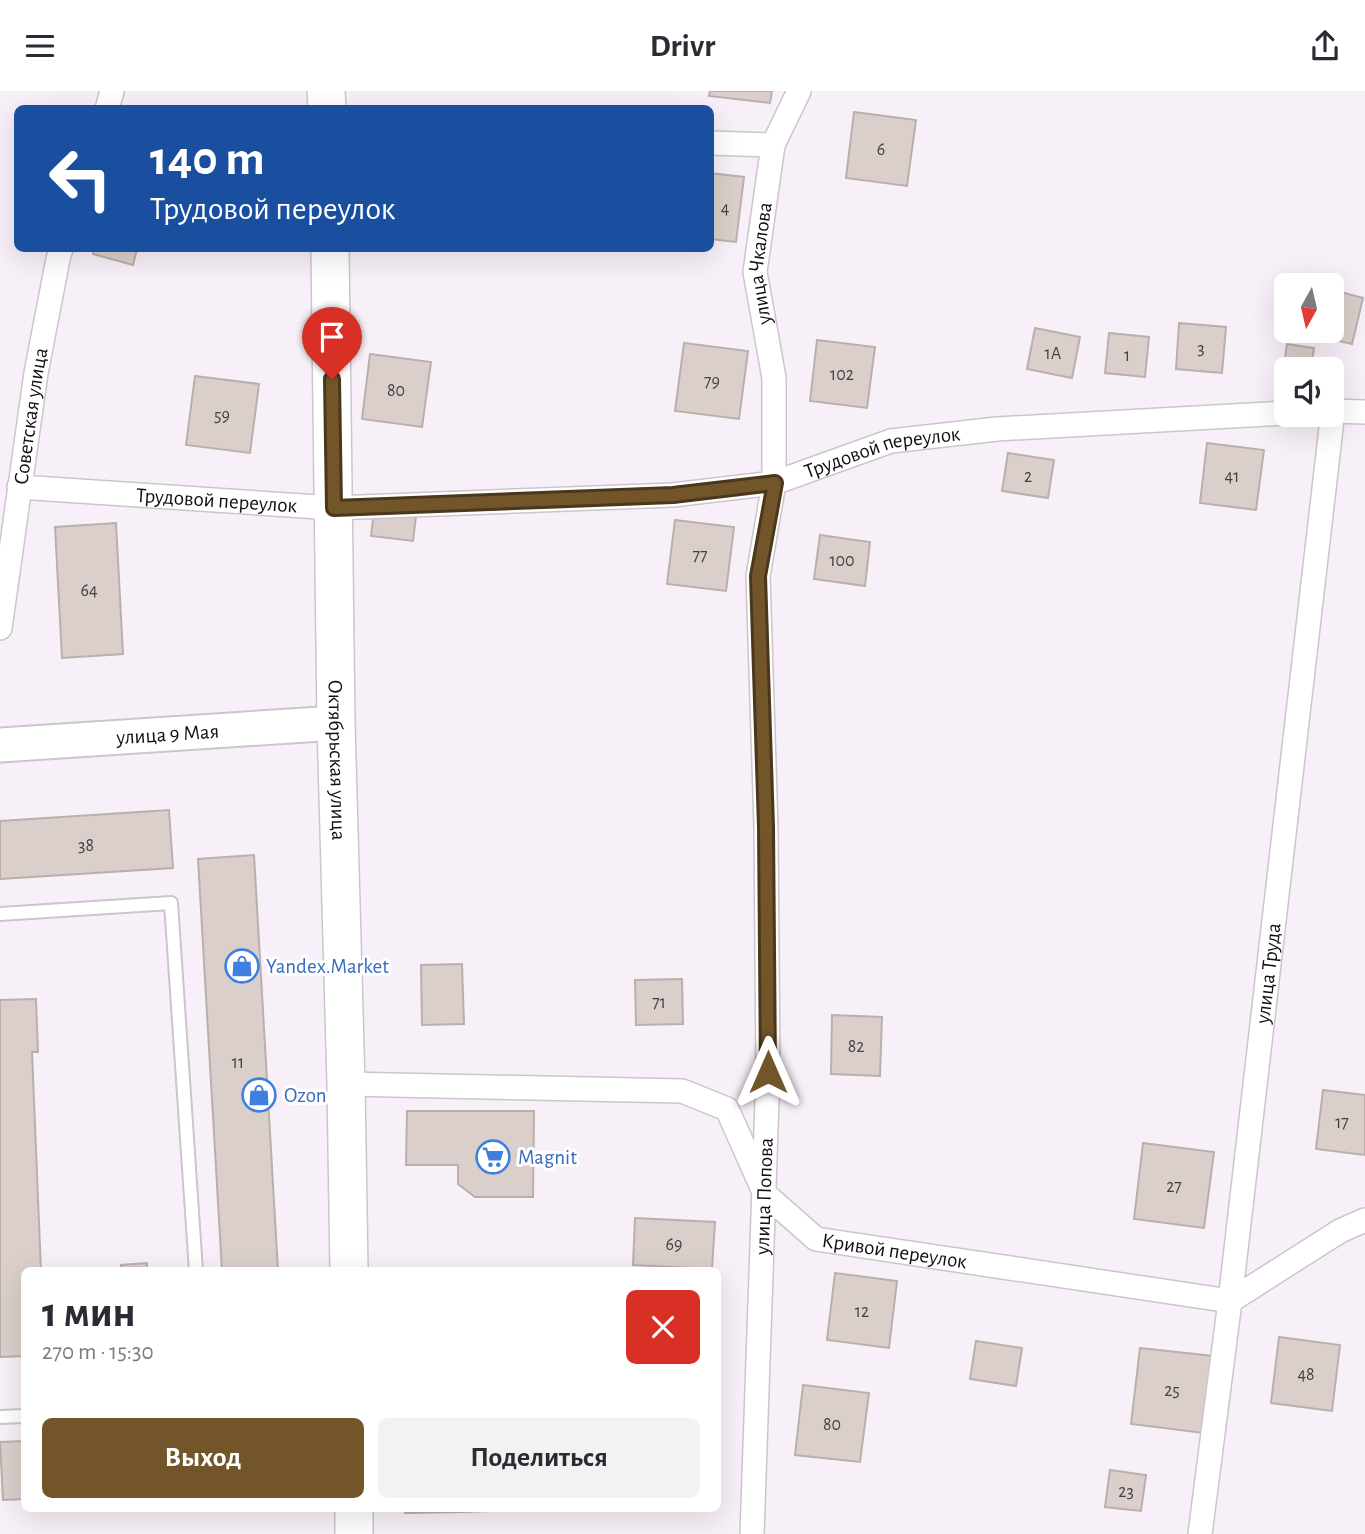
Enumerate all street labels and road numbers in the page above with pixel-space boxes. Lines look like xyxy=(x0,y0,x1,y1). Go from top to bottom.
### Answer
street label: улица Чкалова xyxy=(745,201,776,327)
street label: Советская улица xyxy=(10,346,52,486)
street label: Трудовой переулок xyxy=(801,423,962,482)
street label: Трудовой переулок xyxy=(135,485,298,517)
street label: Октябрьская улица xyxy=(324,679,349,841)
street label: улица 9 Мая xyxy=(115,721,220,748)
street label: улица Труда xyxy=(1252,921,1285,1026)
street label: улица Попова xyxy=(752,1137,777,1256)
street label: Кривой переулок xyxy=(820,1230,969,1273)

